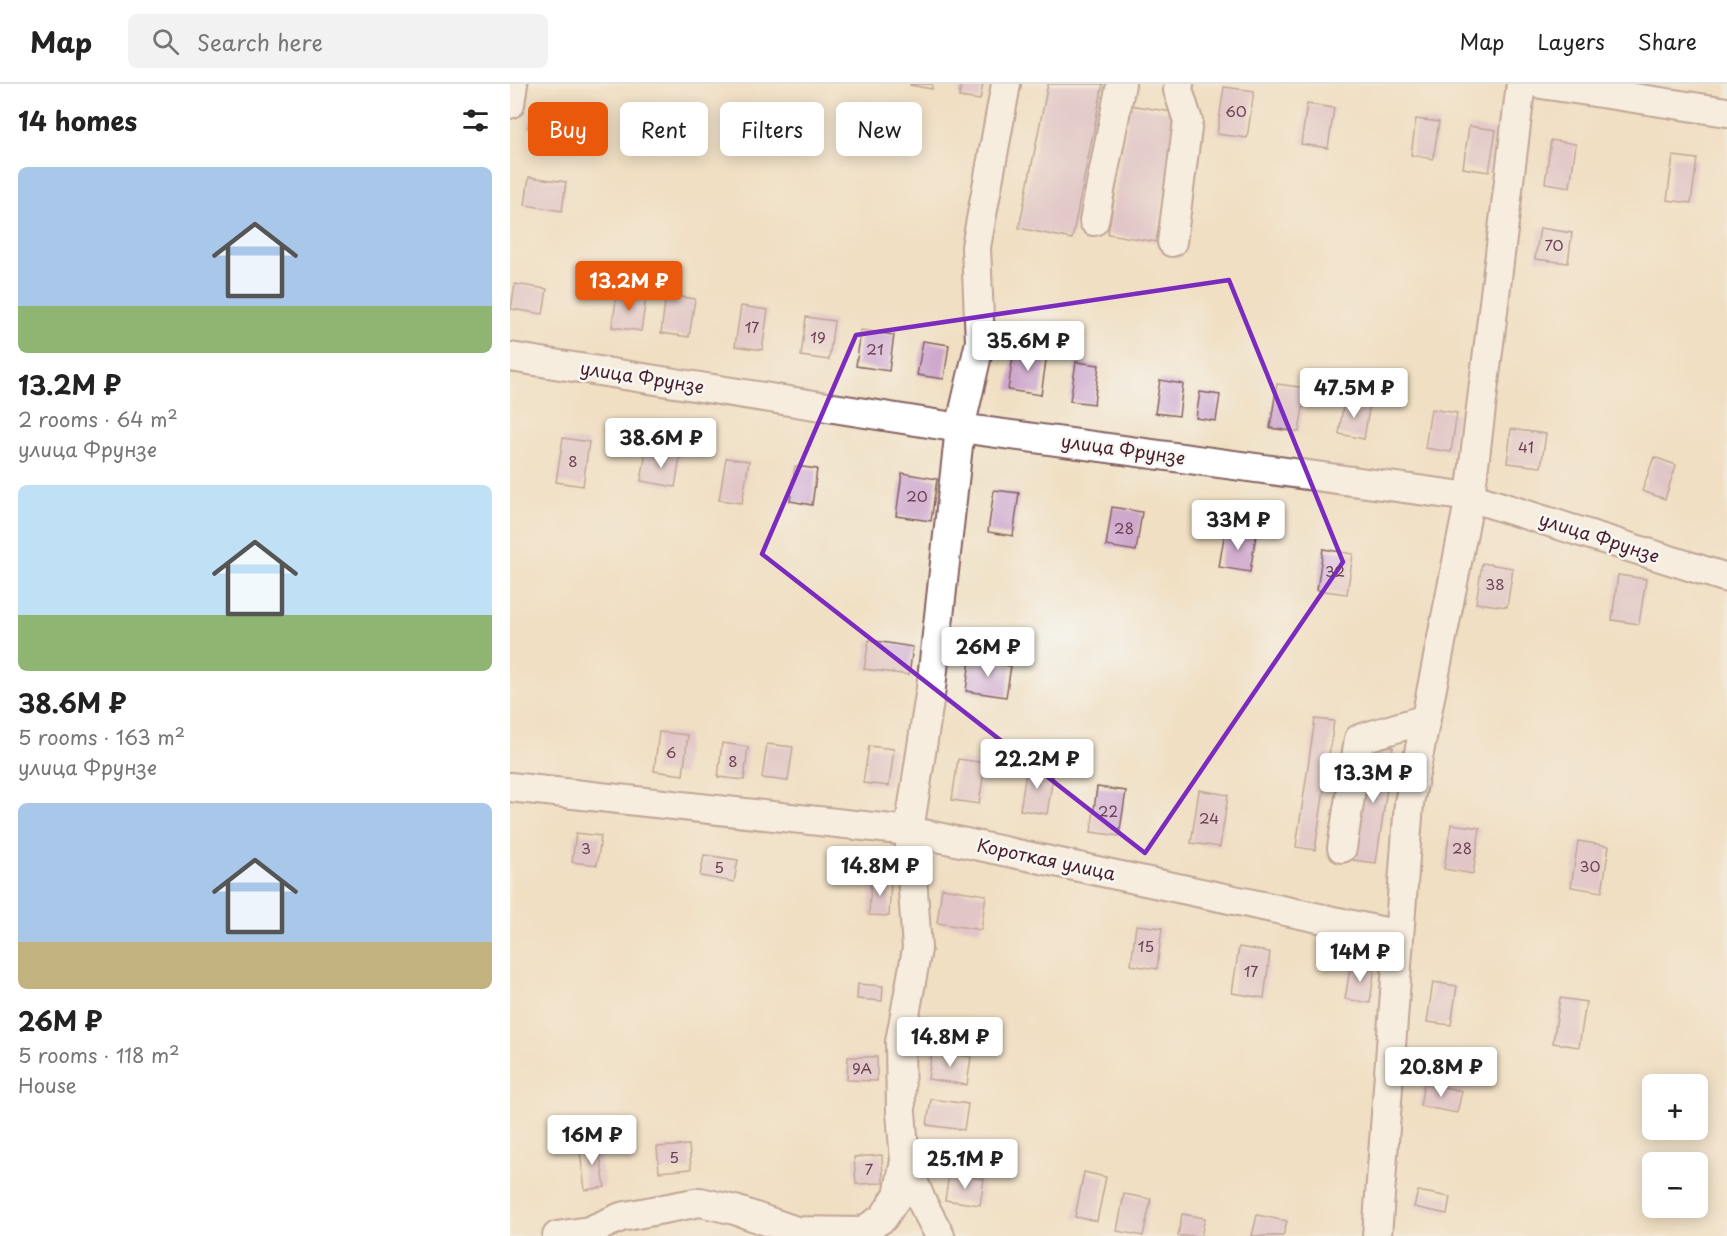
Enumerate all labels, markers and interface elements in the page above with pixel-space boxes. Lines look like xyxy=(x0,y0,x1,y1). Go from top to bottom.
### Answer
search box xyxy=(128,14,548,68)
text: Map xyxy=(30,20,92,63)
icon: search xyxy=(149,25,182,58)
text: Search here xyxy=(197,25,323,58)
text: Map xyxy=(1460,25,1504,57)
text: Layers xyxy=(1537,25,1605,57)
text: Share xyxy=(1638,25,1697,57)
house number: 60 xyxy=(1225,99,1247,122)
text: 14 homes xyxy=(18,101,137,140)
chip: Buy xyxy=(528,102,608,156)
chip: Rent xyxy=(620,102,708,156)
chip: Filters xyxy=(720,102,824,156)
chip: New xyxy=(836,102,922,156)
icon: filters xyxy=(459,104,492,137)
icon: home xyxy=(201,206,309,314)
house number: 70 xyxy=(1544,233,1564,256)
pin: 13.2M ₽ xyxy=(574,261,684,312)
text: 13.2M ₽ xyxy=(589,265,669,295)
house number: 17 xyxy=(745,315,759,338)
pin: 35.6M ₽ xyxy=(973,321,1083,372)
house number: 19 xyxy=(810,325,826,348)
text: 35.6M ₽ xyxy=(986,325,1070,355)
house number: 21 xyxy=(866,337,884,360)
street label: улица Фрунзе xyxy=(578,353,706,400)
text: 13.2M ₽ xyxy=(18,365,121,404)
pin: 47.5M ₽ xyxy=(1299,368,1409,419)
text: 47.5M ₽ xyxy=(1314,372,1394,402)
text: 2 rooms · 64 m² xyxy=(18,404,178,434)
pin: 38.6M ₽ xyxy=(606,418,716,469)
text: 38.6M ₽ xyxy=(619,422,703,452)
street label: улица Фрунзе xyxy=(1059,426,1187,471)
text: улица Фрунзе xyxy=(18,434,157,464)
house number: 41 xyxy=(1518,435,1534,458)
house number: 8 xyxy=(568,449,578,472)
house number: 20 xyxy=(906,484,928,507)
pin: 33M ₽ xyxy=(1196,500,1280,551)
text: 33M ₽ xyxy=(1206,504,1270,534)
street label: улица Фрунзе xyxy=(1536,504,1663,569)
house number: 28 xyxy=(1114,516,1134,539)
icon: home xyxy=(201,524,309,632)
house number: 32 xyxy=(1325,559,1345,582)
house number: 38 xyxy=(1485,572,1505,595)
pin: 26M ₽ xyxy=(946,627,1030,678)
text: 26M ₽ xyxy=(955,631,1021,661)
text: 38.6M ₽ xyxy=(18,683,127,722)
text: 5 rooms · 163 m² xyxy=(18,722,185,752)
pin: 22.2M ₽ xyxy=(982,739,1092,790)
house number: 6 xyxy=(666,740,676,763)
text: 22.2M ₽ xyxy=(995,743,1080,773)
house number: 8 xyxy=(728,749,738,772)
text: улица Фрунзе xyxy=(18,752,157,782)
pin: 13.3M ₽ xyxy=(1318,753,1428,804)
text: 13.3M ₽ xyxy=(1334,757,1412,787)
house number: 22 xyxy=(1098,799,1118,822)
house number: 24 xyxy=(1199,806,1219,829)
street label: Короткая улица xyxy=(974,831,1119,887)
house number: 3 xyxy=(581,836,591,859)
house number: 28 xyxy=(1452,836,1472,859)
icon: home xyxy=(201,842,309,950)
pin: 14.8M ₽ xyxy=(825,846,935,897)
text: 14.8M ₽ xyxy=(841,850,919,880)
house number: 30 xyxy=(1580,854,1600,877)
house number: 5 xyxy=(714,855,724,878)
pin: 14M ₽ xyxy=(1318,932,1402,983)
house number: 15 xyxy=(1138,934,1154,957)
text: 14M ₽ xyxy=(1330,936,1390,966)
house number: 17 xyxy=(1244,959,1258,982)
text: 26M ₽ xyxy=(18,1001,103,1040)
pin: 14.8M ₽ xyxy=(895,1017,1005,1068)
text: 14.8M ₽ xyxy=(911,1021,989,1051)
text: 5 rooms · 118 m² xyxy=(18,1040,180,1070)
pin: 20.8M ₽ xyxy=(1386,1047,1496,1098)
text: 20.8M ₽ xyxy=(1399,1051,1483,1081)
house number: 9А xyxy=(852,1056,872,1079)
text: House xyxy=(18,1070,77,1100)
map controls xyxy=(1642,1074,1708,1218)
button: + xyxy=(1642,1074,1708,1140)
pin: 16M ₽ xyxy=(550,1115,634,1166)
text: 16M ₽ xyxy=(561,1119,623,1149)
pin: 25.1M ₽ xyxy=(910,1139,1020,1190)
text: 25.1M ₽ xyxy=(927,1143,1003,1173)
house number: 5 xyxy=(669,1145,679,1168)
button: − xyxy=(1642,1152,1708,1218)
house number: 7 xyxy=(865,1157,874,1180)

